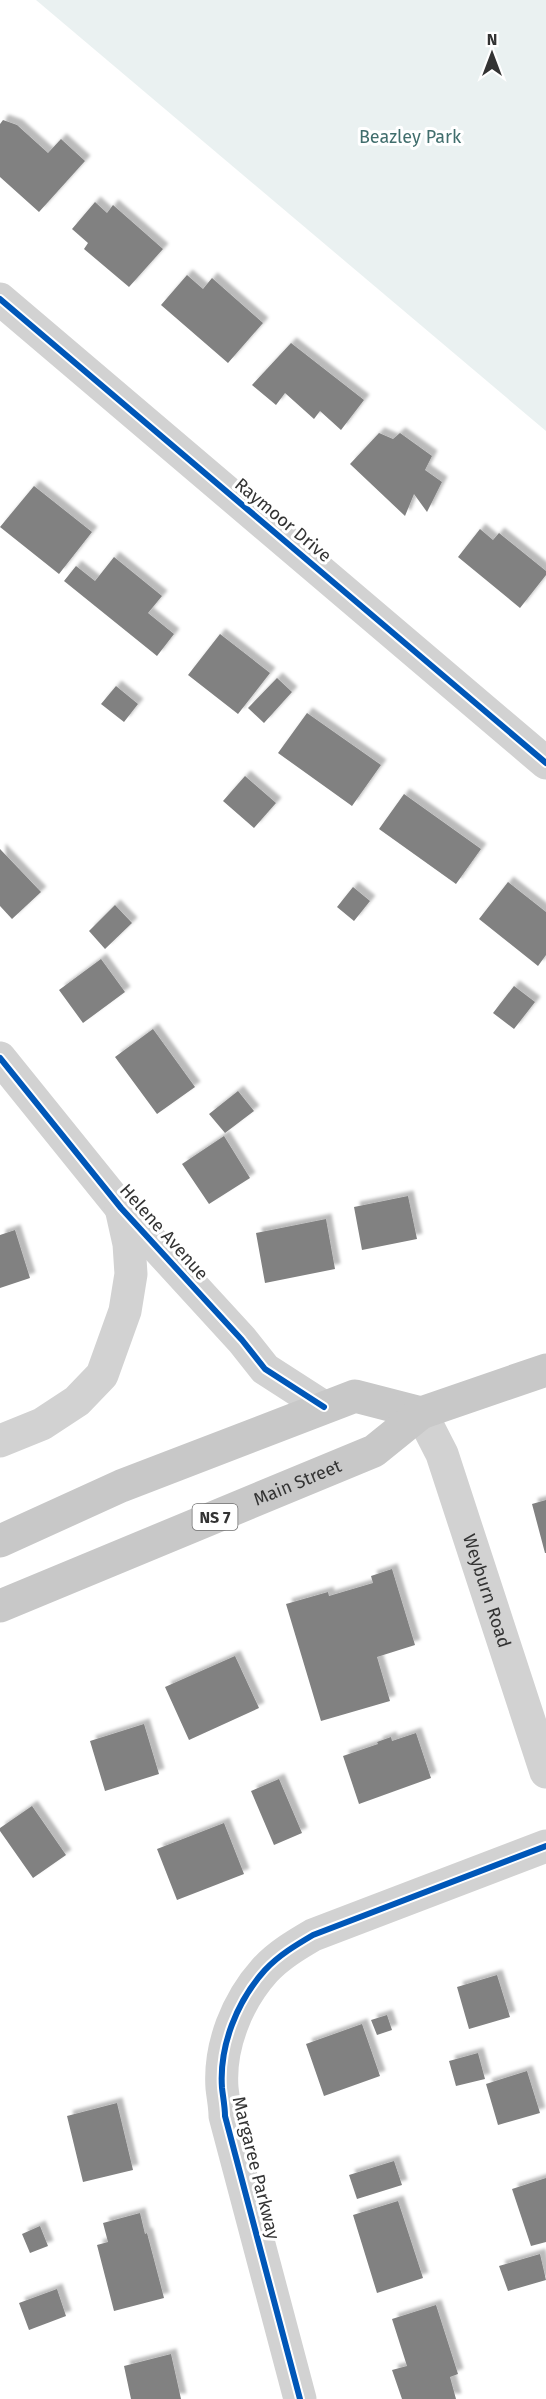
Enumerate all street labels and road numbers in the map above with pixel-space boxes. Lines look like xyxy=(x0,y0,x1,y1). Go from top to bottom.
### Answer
street label: Raymoor Drive xyxy=(230,473,336,567)
street label: Helene Avenue xyxy=(115,1179,213,1285)
street label: Main Street xyxy=(250,1455,345,1511)
road number: NS 7 xyxy=(192,1504,238,1530)
street label: Weyburn Road xyxy=(458,1531,516,1650)
street label: Margaree Parkway xyxy=(228,2094,284,2242)

